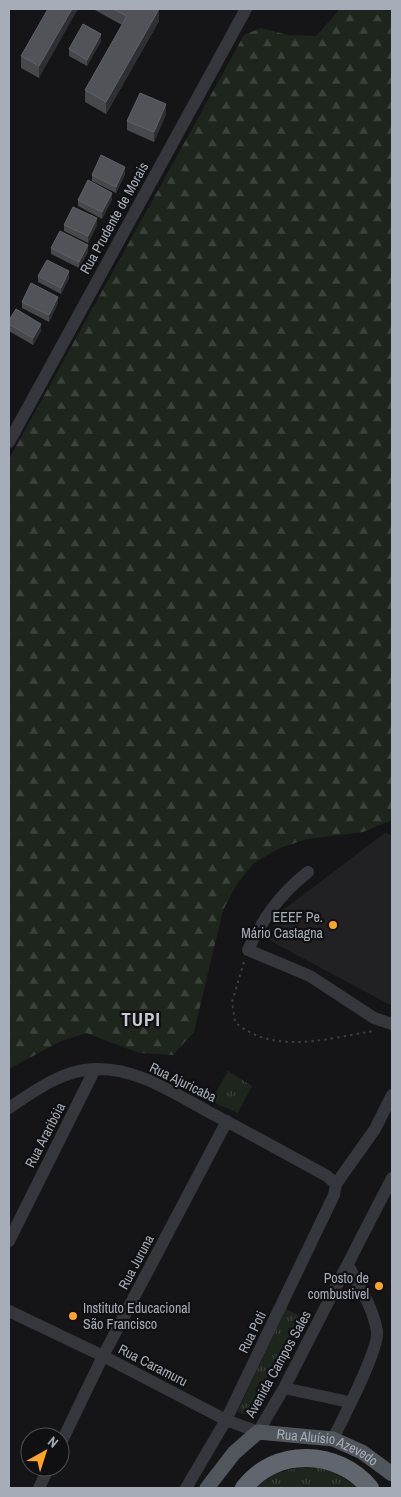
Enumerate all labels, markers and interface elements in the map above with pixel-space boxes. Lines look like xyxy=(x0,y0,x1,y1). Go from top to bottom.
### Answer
street label: Rua Prudente de Morais xyxy=(76,159,152,277)
place label: EEEF Pe. Mário Castagna xyxy=(241,908,324,942)
marker: EEEF Pe. Mário Castagna xyxy=(327,919,339,931)
district label: TUPI xyxy=(121,1006,161,1032)
street label: Rua Ajuricaba xyxy=(147,1058,220,1106)
street label: Rua Araribóia xyxy=(21,1099,69,1171)
street label: Rua Juruna xyxy=(114,1231,158,1292)
place label: Posto de combustivel xyxy=(308,1269,369,1303)
marker: Posto de combustivel xyxy=(373,1280,385,1292)
place label: Instituto Educacional São Francisco xyxy=(83,1299,190,1333)
street label: Avenida Campos Sales xyxy=(241,1307,315,1422)
street label: Rua Poti xyxy=(234,1308,270,1356)
marker: Instituto Educacional São Francisco xyxy=(67,1310,79,1322)
street label: Rua Caramuru xyxy=(115,1340,191,1390)
street label: Rua Aluísio Azevedo xyxy=(276,1425,382,1470)
north arrow xyxy=(20,1427,70,1477)
text: N xyxy=(44,1432,62,1452)

